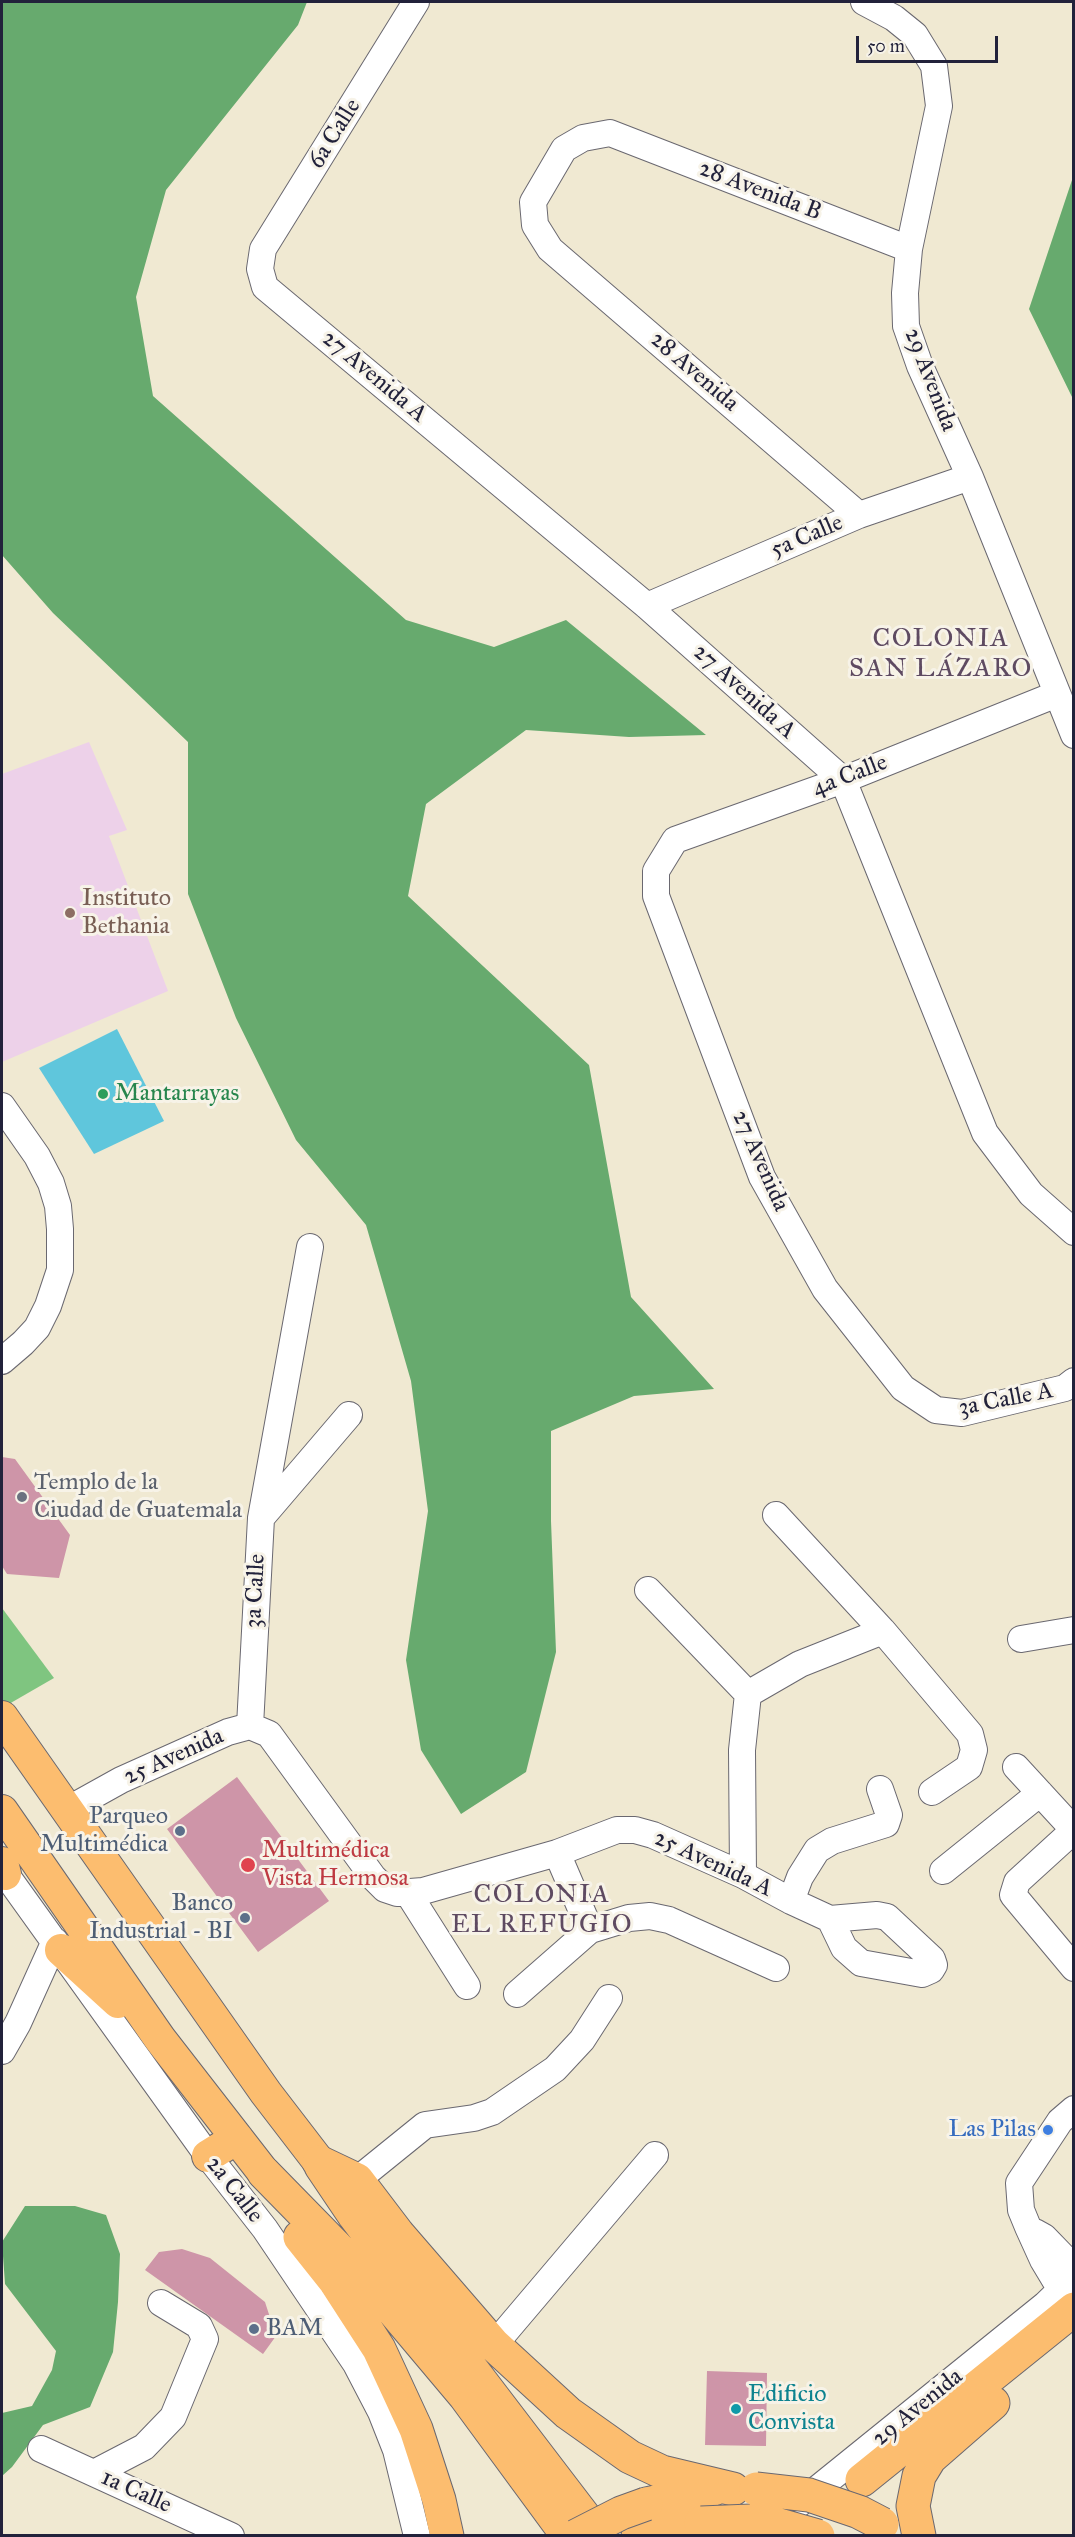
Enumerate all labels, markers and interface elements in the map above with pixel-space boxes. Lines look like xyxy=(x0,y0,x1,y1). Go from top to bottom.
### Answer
scale bar xyxy=(859,24,1002,62)
text: 50 m xyxy=(867,35,905,57)
street label: 6a Calle xyxy=(302,94,368,174)
street label: 28 Avenida B xyxy=(695,154,825,228)
street label: 29 Avenida xyxy=(897,324,963,436)
street label: 27 Avenida A xyxy=(315,325,433,429)
street label: 28 Avenida xyxy=(644,326,744,418)
street label: 5a Calle xyxy=(766,509,848,565)
district label: COLONIA SAN LÁZARO xyxy=(849,624,1033,686)
street label: 27 Avenida A xyxy=(687,638,801,746)
street label: 4a Calle xyxy=(808,749,892,803)
place label: Instituto Bethania xyxy=(82,885,171,941)
marker: Instituto Bethania xyxy=(63,906,77,920)
place label: Mantarrayas xyxy=(115,1080,239,1108)
marker: Mantarrayas xyxy=(96,1087,110,1101)
street label: 27 Avenida xyxy=(725,1106,795,1216)
street label: 3a Calle A xyxy=(956,1377,1056,1423)
place label: Templo de la Ciudad de Guatemala xyxy=(34,1469,242,1525)
marker: Templo de la Ciudad de Guatemala xyxy=(15,1490,29,1504)
street label: 3a Calle xyxy=(240,1553,272,1629)
street label: 25 Avenida xyxy=(120,1722,228,1792)
place label: Parqueo Multimédica xyxy=(40,1803,168,1859)
marker: Parqueo Multimédica xyxy=(173,1824,187,1838)
street label: 25 Avenida A xyxy=(649,1824,777,1904)
place label: Multimédica Vista Hermosa xyxy=(262,1837,409,1893)
marker: Multimédica Vista Hermosa xyxy=(239,1856,257,1874)
district label: COLONIA EL REFUGIO xyxy=(451,1880,633,1942)
place label: Banco Industrial - BI xyxy=(89,1890,233,1946)
marker: Banco Industrial - BI xyxy=(238,1911,252,1925)
place label: Las Pilas xyxy=(948,2116,1036,2144)
marker: Las Pilas xyxy=(1041,2123,1055,2137)
street label: 2a Calle xyxy=(199,2151,269,2229)
place label: BAM xyxy=(266,2315,323,2343)
marker: BAM xyxy=(247,2322,261,2336)
street label: 29 Avenida xyxy=(867,2363,969,2453)
place label: Edificio Convista xyxy=(748,2381,835,2437)
marker: Edificio Convista xyxy=(729,2402,743,2416)
street label: 1a Calle xyxy=(96,2464,176,2520)

